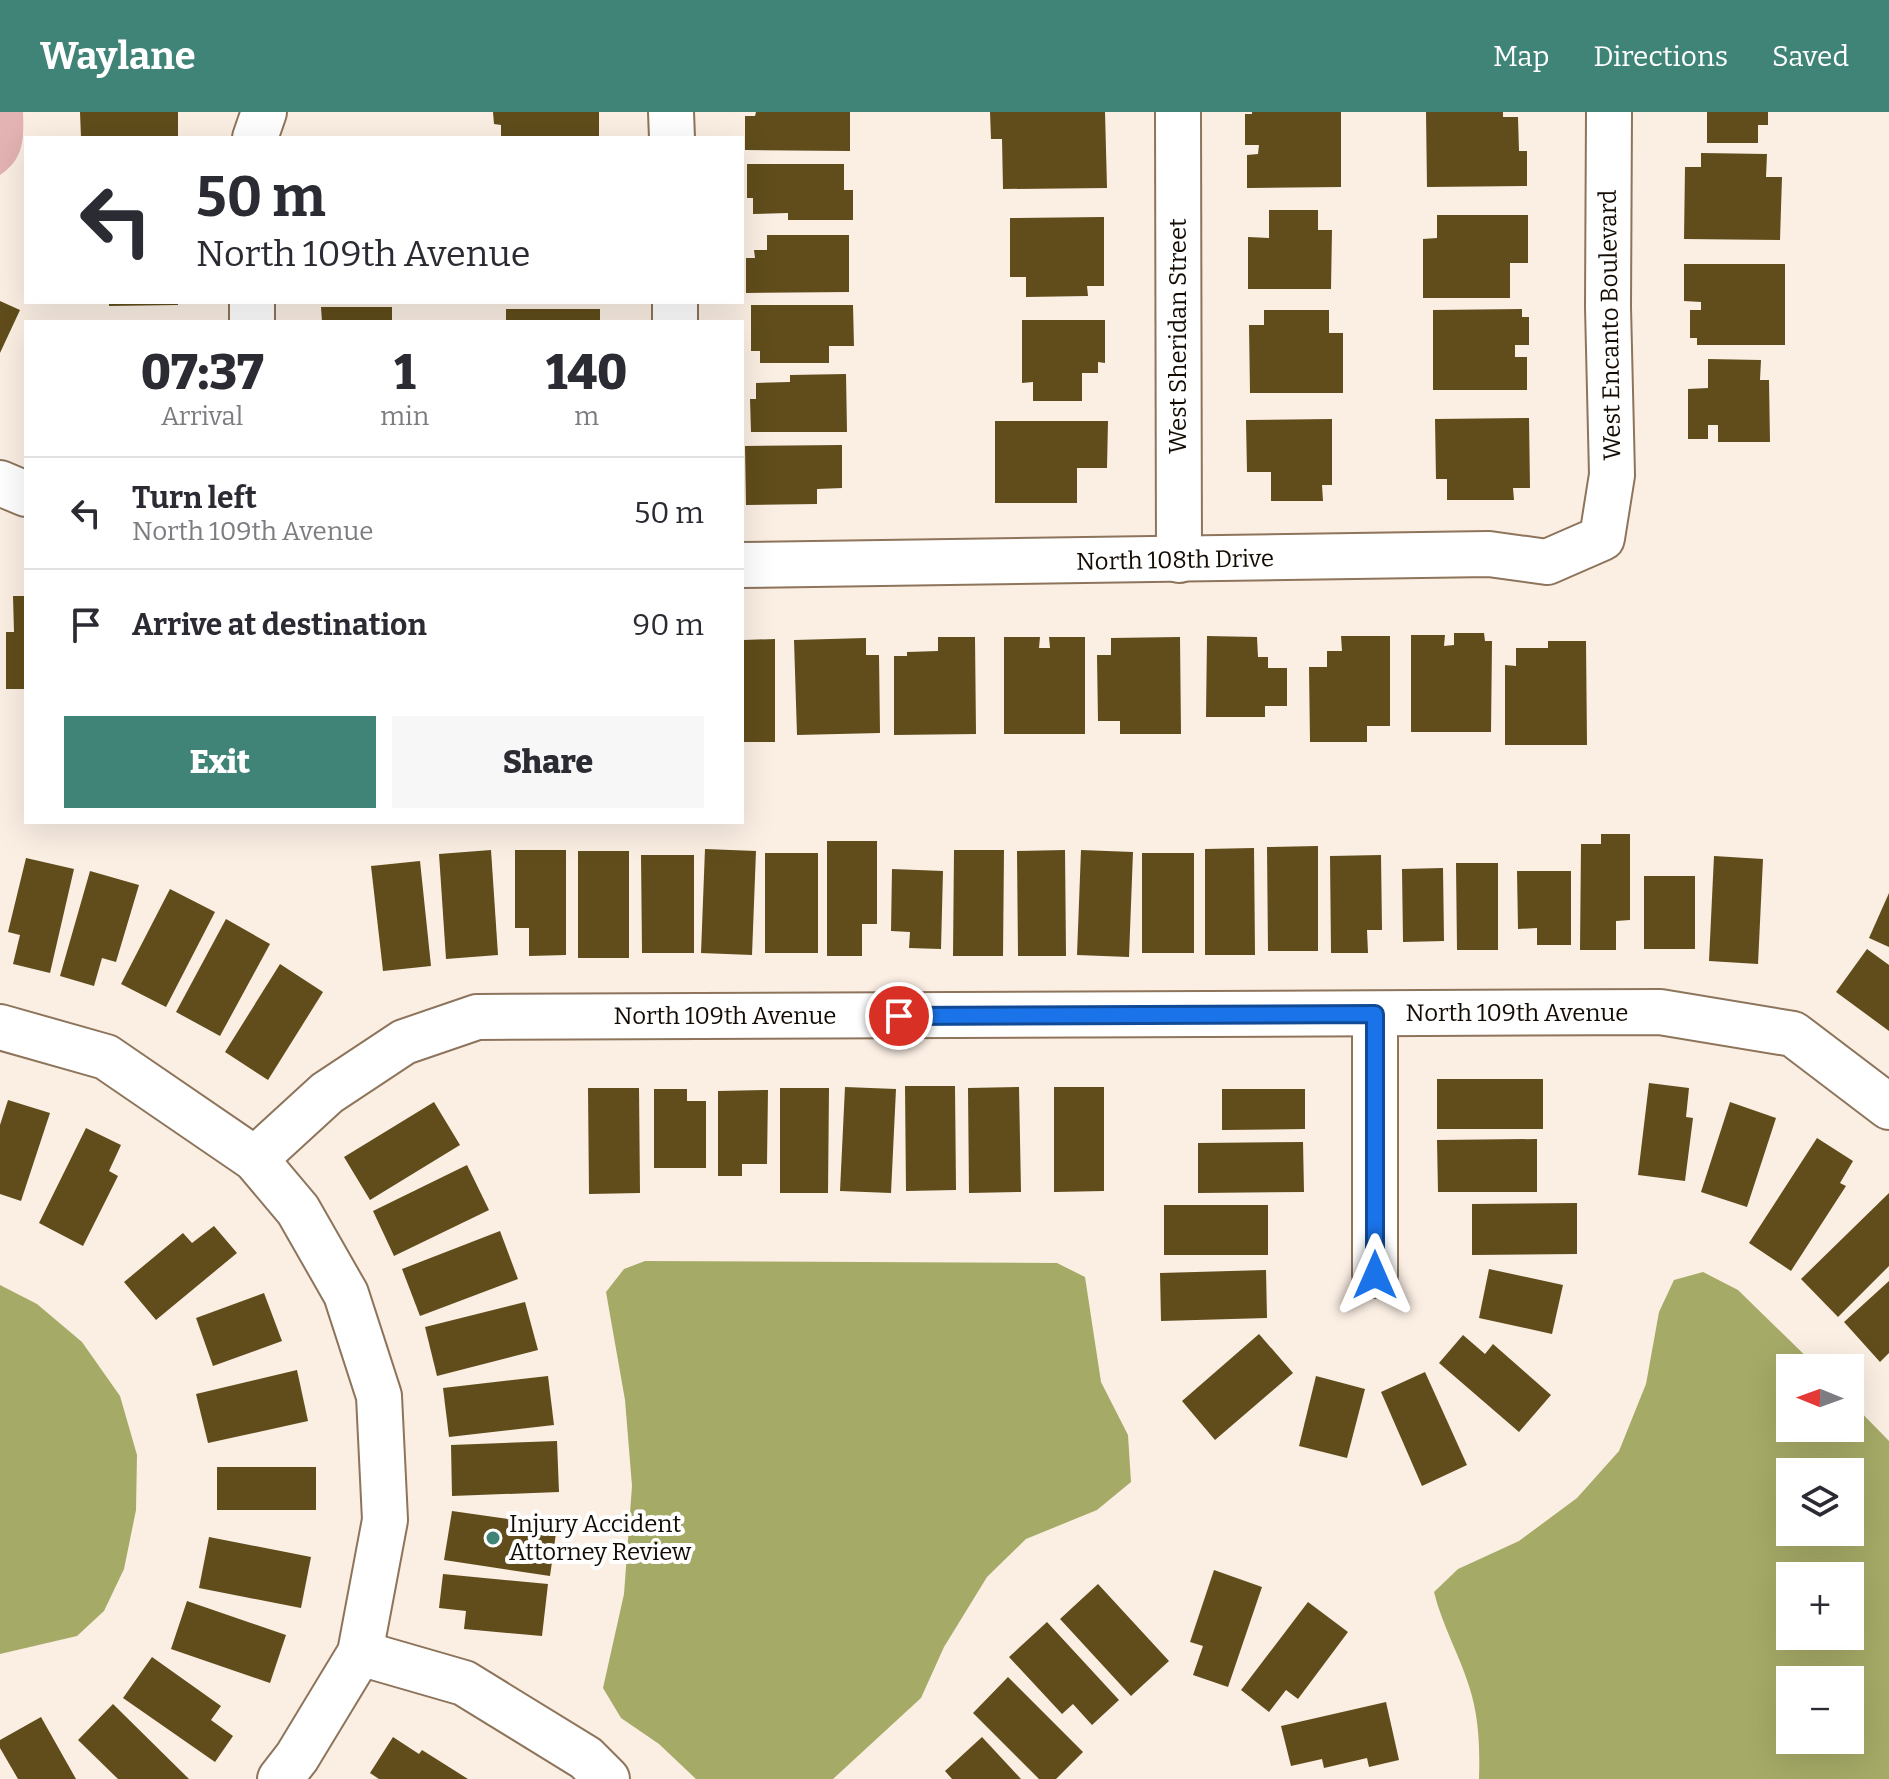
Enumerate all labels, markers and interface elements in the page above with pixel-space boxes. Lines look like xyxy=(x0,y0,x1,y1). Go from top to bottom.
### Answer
text: Waylane xyxy=(40,33,196,79)
text: Map xyxy=(1493,40,1549,73)
text: Directions xyxy=(1593,40,1728,73)
text: Saved xyxy=(1772,40,1849,73)
text: 50 m xyxy=(196,164,326,231)
icon: left xyxy=(64,168,168,272)
street label: West Encanto Boulevard xyxy=(1594,189,1626,461)
street label: West Sheridan Street xyxy=(1164,218,1192,454)
text: North 109th Avenue xyxy=(196,232,530,276)
text: 07:37 xyxy=(141,344,264,402)
text: 1 xyxy=(394,344,415,402)
text: 140 xyxy=(546,344,627,402)
text: Arrival xyxy=(161,401,243,432)
text: min xyxy=(380,401,429,432)
text: m xyxy=(574,401,599,432)
text: Turn left xyxy=(132,480,257,516)
icon: left xyxy=(64,491,108,535)
text: 50 m xyxy=(634,495,704,531)
text: North 109th Avenue xyxy=(132,516,374,547)
street label: North 108th Drive xyxy=(1076,544,1274,576)
icon: arrive xyxy=(64,603,108,647)
text: Arrive at destination xyxy=(132,607,427,643)
text: 90 m xyxy=(633,607,704,643)
button: Exit xyxy=(64,716,376,808)
button: Share xyxy=(392,716,704,808)
pin xyxy=(865,982,933,1050)
icon: arrive xyxy=(877,994,921,1038)
street label: North 109th Avenue xyxy=(1406,999,1628,1027)
street label: North 109th Avenue xyxy=(614,1002,836,1030)
position arrow xyxy=(1333,1233,1417,1317)
north arrow xyxy=(1776,1354,1864,1442)
map controls xyxy=(1776,1354,1864,1754)
button: layers xyxy=(1776,1458,1864,1546)
place label: Injury Accident Attorney Review xyxy=(509,1510,692,1566)
marker: Injury Accident Attorney Review xyxy=(484,1529,502,1547)
button: + xyxy=(1776,1562,1864,1650)
button: − xyxy=(1776,1666,1864,1754)

